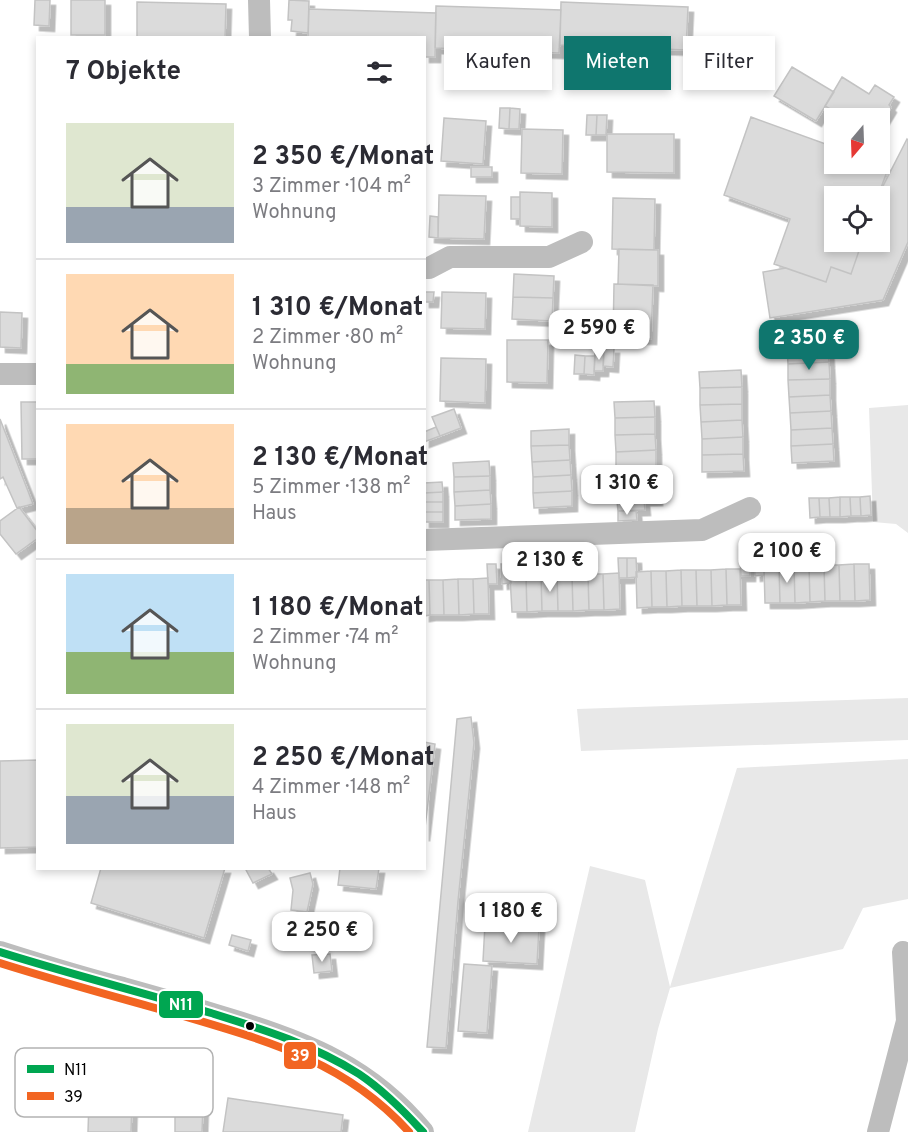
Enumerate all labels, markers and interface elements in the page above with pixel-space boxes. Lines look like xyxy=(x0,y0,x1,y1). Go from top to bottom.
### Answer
chip: Kaufen xyxy=(444,36,552,90)
chip: Mieten xyxy=(564,36,671,90)
chip: Filter xyxy=(683,36,775,90)
text: 7 Objekte xyxy=(66,56,181,89)
icon: filters xyxy=(363,56,396,89)
north arrow xyxy=(824,108,890,174)
map controls xyxy=(824,108,890,252)
text: 2 350 €/Monat xyxy=(252,141,434,174)
icon: home xyxy=(114,147,186,219)
text: 3 Zimmer · 104 m² xyxy=(252,174,411,200)
button: locate xyxy=(824,186,890,252)
text: Wohnung xyxy=(252,200,337,226)
text: 1 310 €/Monat xyxy=(252,292,423,325)
icon: home xyxy=(114,298,186,370)
pin: 2 590 € xyxy=(544,310,654,361)
text: 2 590 € xyxy=(563,316,635,342)
pin: 2 350 € xyxy=(754,320,864,371)
text: 2 Zimmer · 80 m² xyxy=(252,325,403,351)
text: 2 350 € xyxy=(773,326,845,352)
text: Wohnung xyxy=(252,351,337,377)
text: 2 130 €/Monat xyxy=(252,442,428,475)
icon: home xyxy=(114,448,186,520)
pin: 1 310 € xyxy=(572,465,682,516)
text: 1 310 € xyxy=(595,471,659,497)
text: 5 Zimmer · 138 m² xyxy=(252,475,410,501)
text: Haus xyxy=(252,501,297,527)
pin: 2 100 € xyxy=(732,533,842,584)
text: 2 100 € xyxy=(752,539,822,565)
pin: 2 130 € xyxy=(495,542,605,593)
text: 2 130 € xyxy=(516,548,584,574)
text: 1 180 €/Monat xyxy=(252,592,424,625)
icon: home xyxy=(114,598,186,670)
text: 2 Zimmer · 74 m² xyxy=(252,625,399,651)
text: Wohnung xyxy=(252,651,337,677)
text: 2 250 €/Monat xyxy=(252,742,434,775)
icon: home xyxy=(114,748,186,820)
text: 4 Zimmer · 148 m² xyxy=(252,775,410,801)
text: Haus xyxy=(252,801,297,827)
pin: 1 180 € xyxy=(456,893,566,944)
text: 1 180 € xyxy=(479,899,543,925)
pin: 2 250 € xyxy=(267,912,377,963)
text: 2 250 € xyxy=(286,918,358,944)
line badge: N11 xyxy=(158,990,204,1019)
text: N11 xyxy=(169,996,193,1016)
unlabelled marker xyxy=(244,1020,256,1032)
line badge: 39 xyxy=(283,1041,317,1070)
text: 39 xyxy=(290,1047,310,1067)
legend xyxy=(15,1048,213,1117)
text: N11 xyxy=(64,1061,87,1081)
text: 39 xyxy=(64,1088,83,1108)

